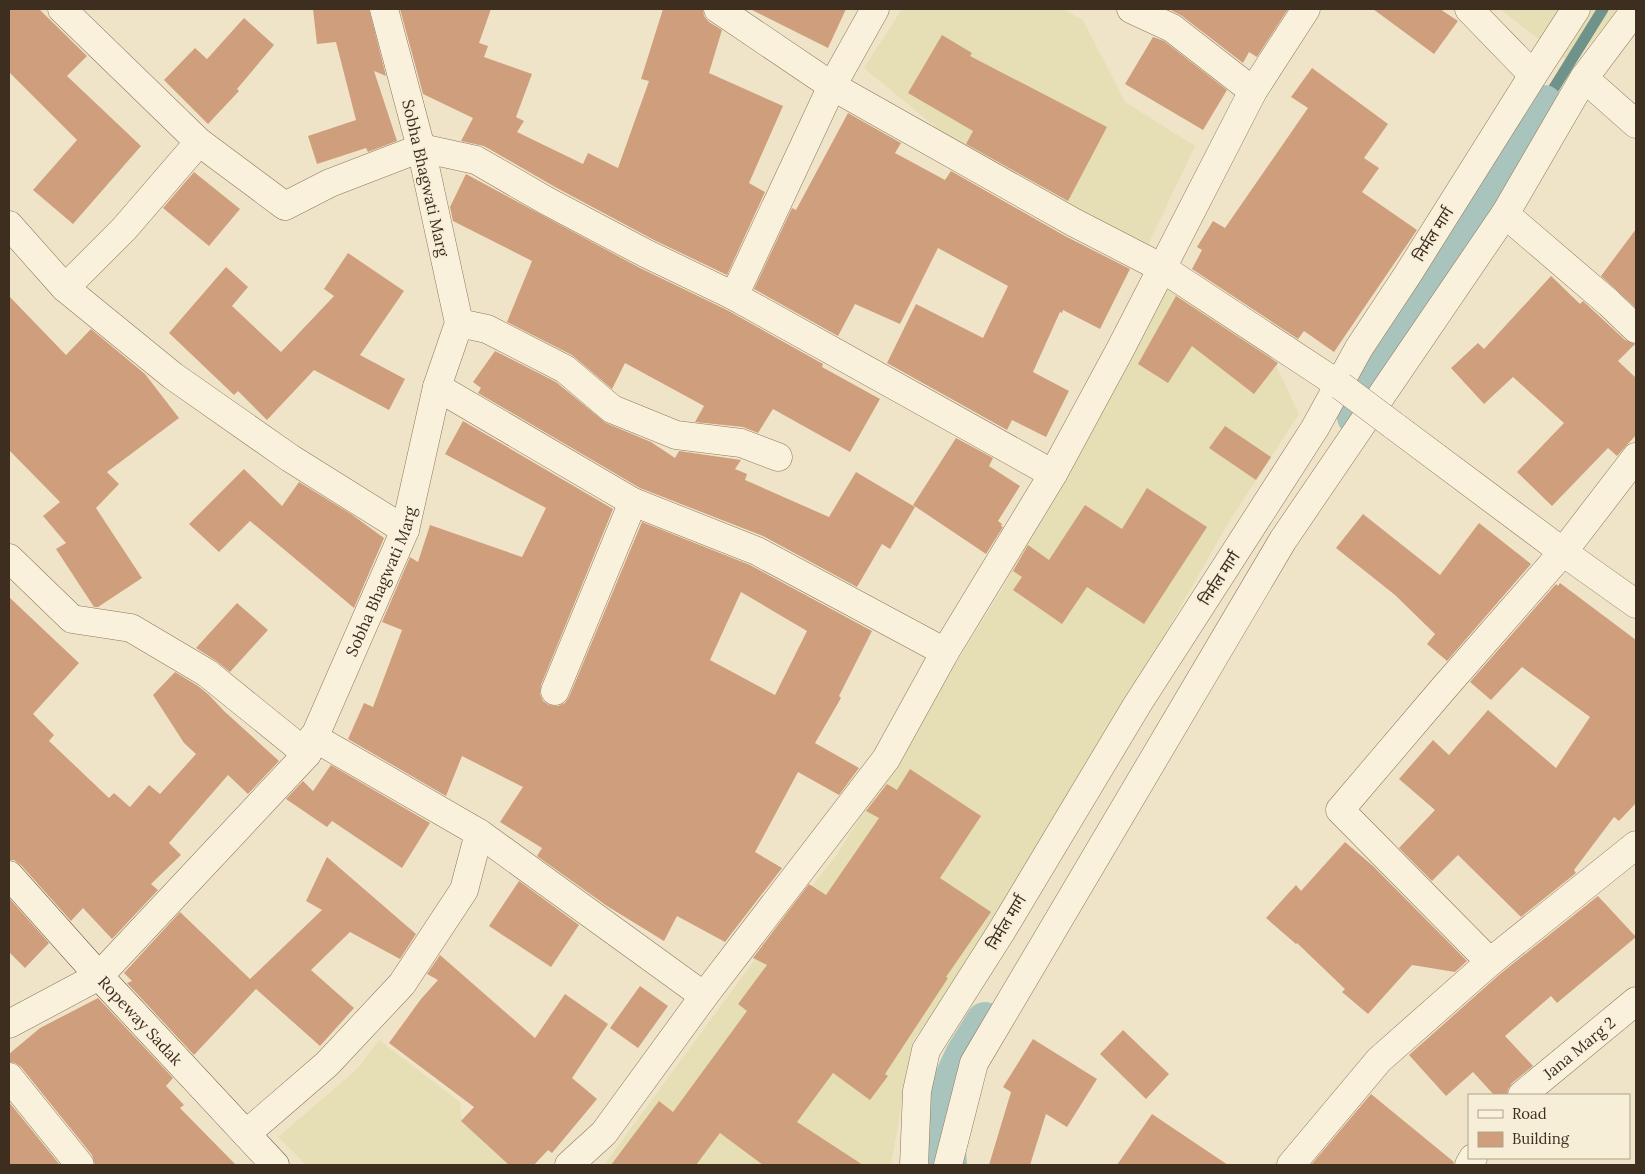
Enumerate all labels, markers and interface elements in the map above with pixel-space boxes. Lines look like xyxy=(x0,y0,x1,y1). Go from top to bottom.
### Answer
street label: Sobha Bhagwati Marg xyxy=(398,97,454,260)
street label: निर्मल मार्ग xyxy=(1409,202,1458,265)
street label: Sobha Bhagwati Marg xyxy=(341,504,420,660)
street label: निर्मल मार्ग xyxy=(1194,546,1244,609)
street label: निर्मल मार्ग xyxy=(982,890,1031,953)
street label: Ropeway Sadak xyxy=(94,972,187,1070)
street label: Jana Marg 2 xyxy=(1538,1012,1619,1084)
legend xyxy=(1468,1094,1630,1159)
text: Road xyxy=(1512,1104,1547,1123)
text: Building xyxy=(1512,1129,1570,1148)

